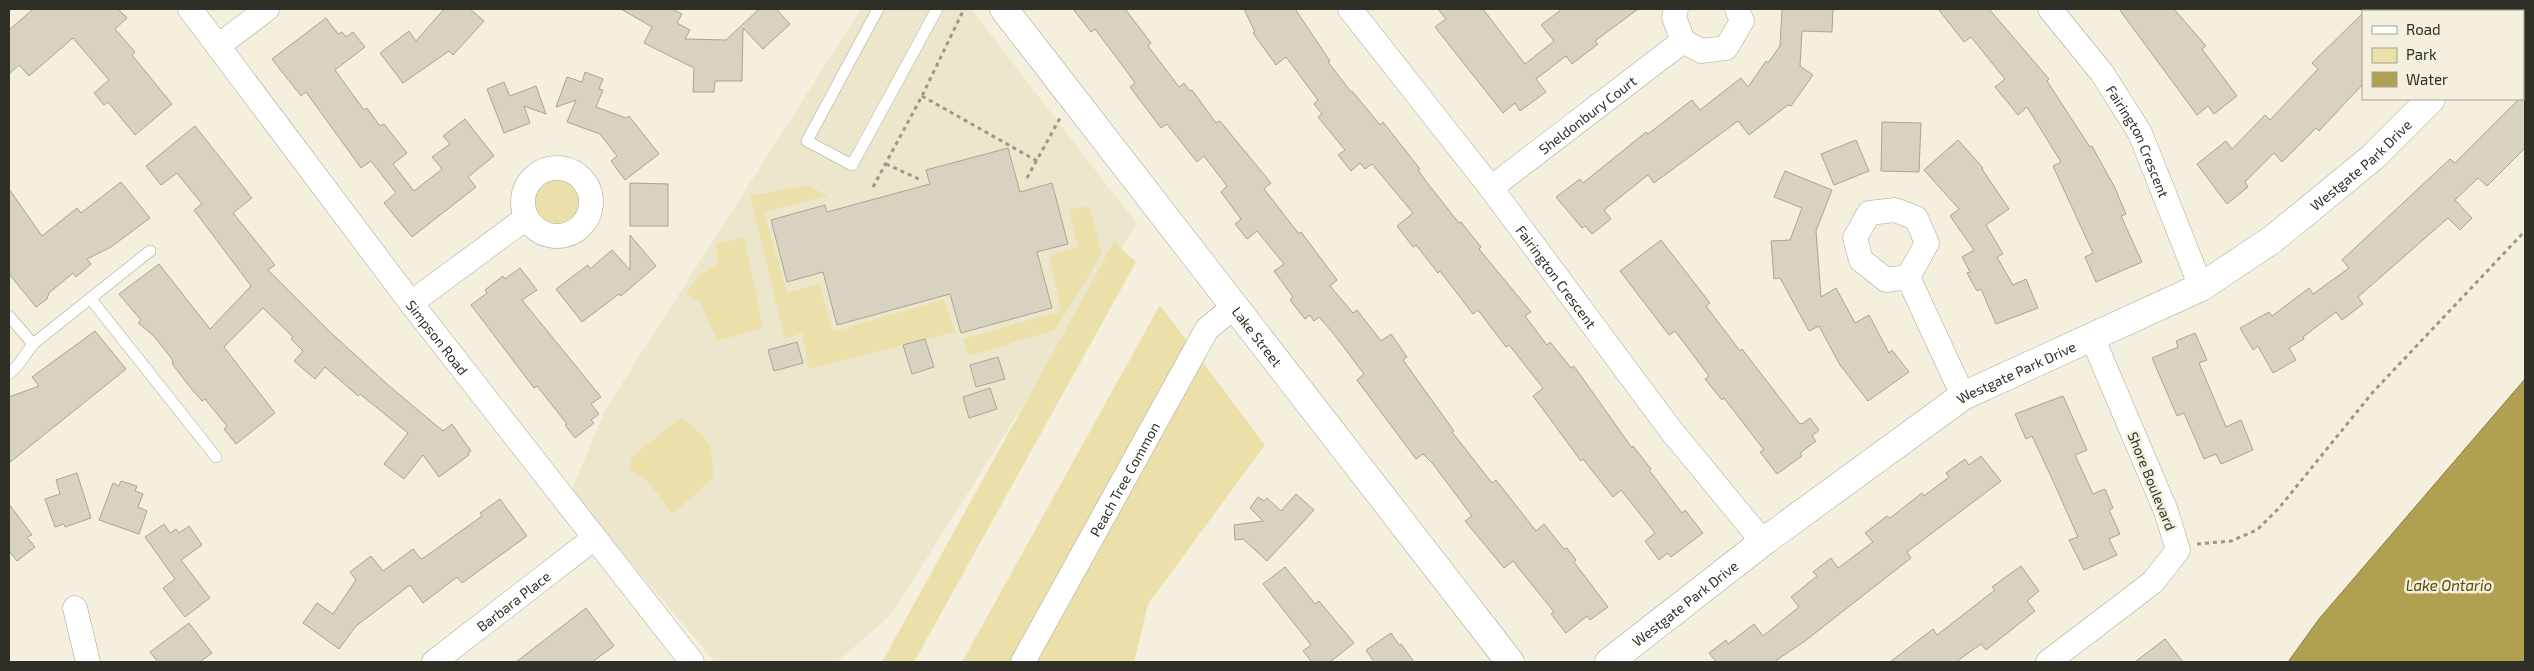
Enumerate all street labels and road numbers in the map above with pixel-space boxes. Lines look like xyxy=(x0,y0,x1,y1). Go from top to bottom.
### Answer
street label: Sheldonbury Court xyxy=(1535,72,1639,157)
street label: Fairington Crescent xyxy=(2103,82,2173,200)
street label: Westgate Park Drive xyxy=(2306,115,2415,214)
street label: Fairington Crescent xyxy=(1513,222,1600,331)
street label: Simpson Road xyxy=(403,296,472,378)
street label: Lake Street xyxy=(1229,303,1286,370)
street label: Westgate Park Drive xyxy=(1953,337,2078,407)
street label: Peach Tree Common xyxy=(1086,419,1163,539)
street label: Shore Boulevard xyxy=(2124,429,2180,533)
street label: Westgate Park Drive xyxy=(1628,557,1741,649)
street label: Barbara Place xyxy=(473,567,553,635)

